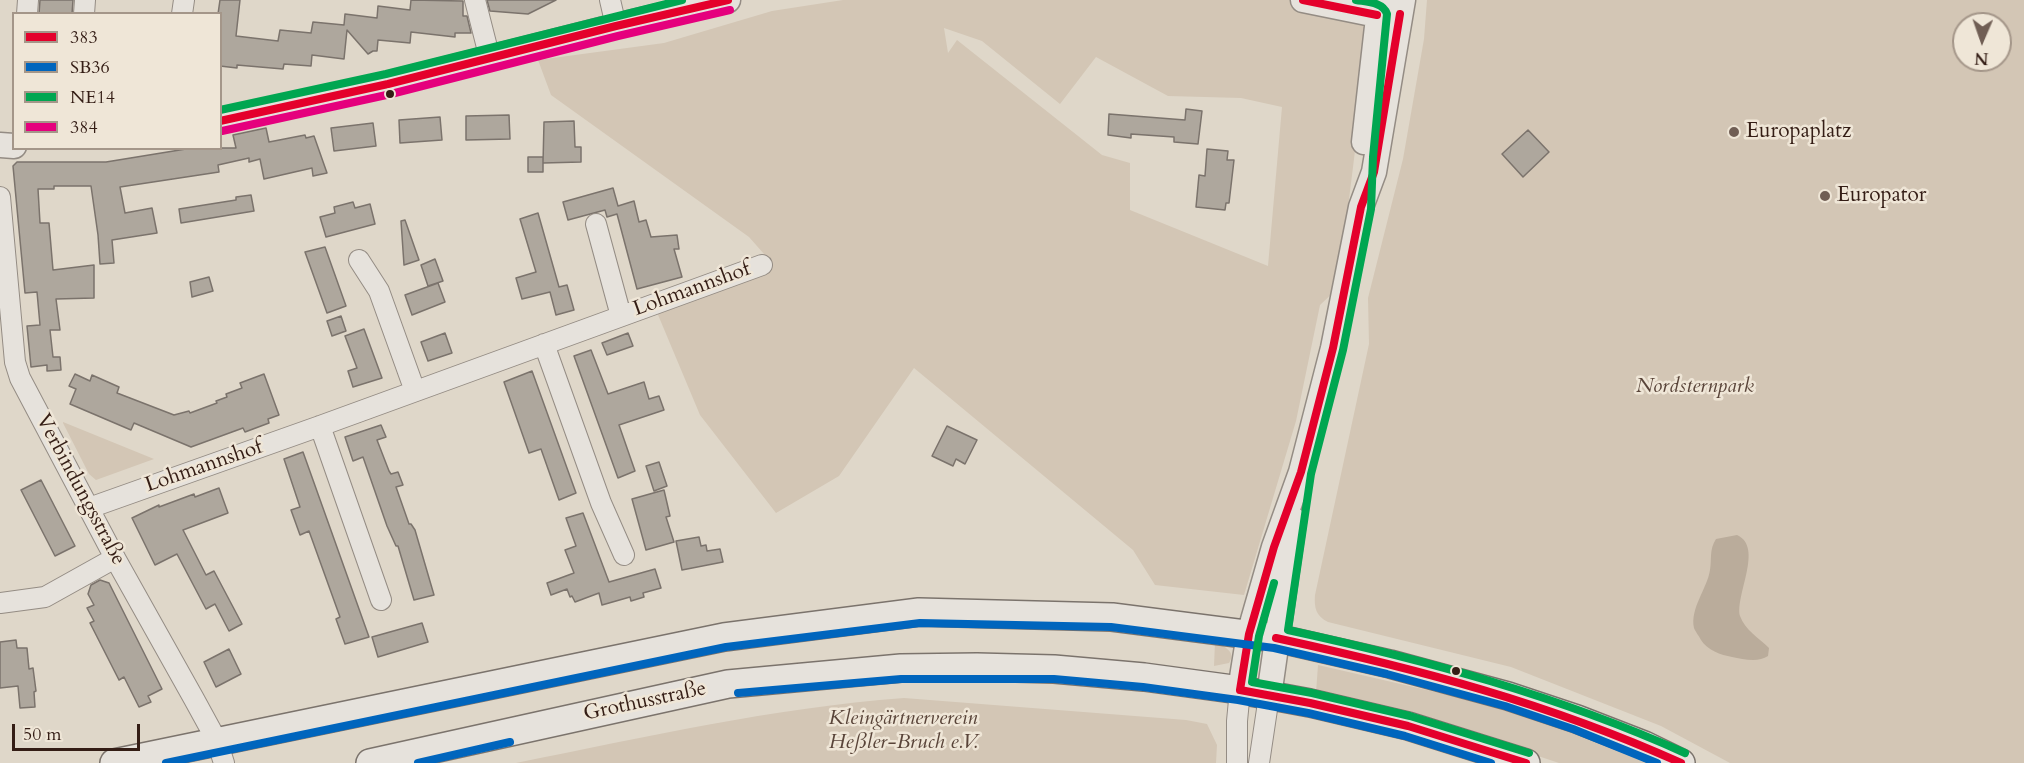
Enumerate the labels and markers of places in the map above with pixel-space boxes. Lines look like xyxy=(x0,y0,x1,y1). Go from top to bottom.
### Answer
unlabelled marker xyxy=(384,88,396,100)
place label: Europaplatz xyxy=(1746,119,1851,145)
marker: Europaplatz xyxy=(1727,125,1741,139)
place label: Europator xyxy=(1837,183,1926,209)
marker: Europator xyxy=(1818,189,1832,203)
unlabelled marker xyxy=(1450,665,1462,677)

